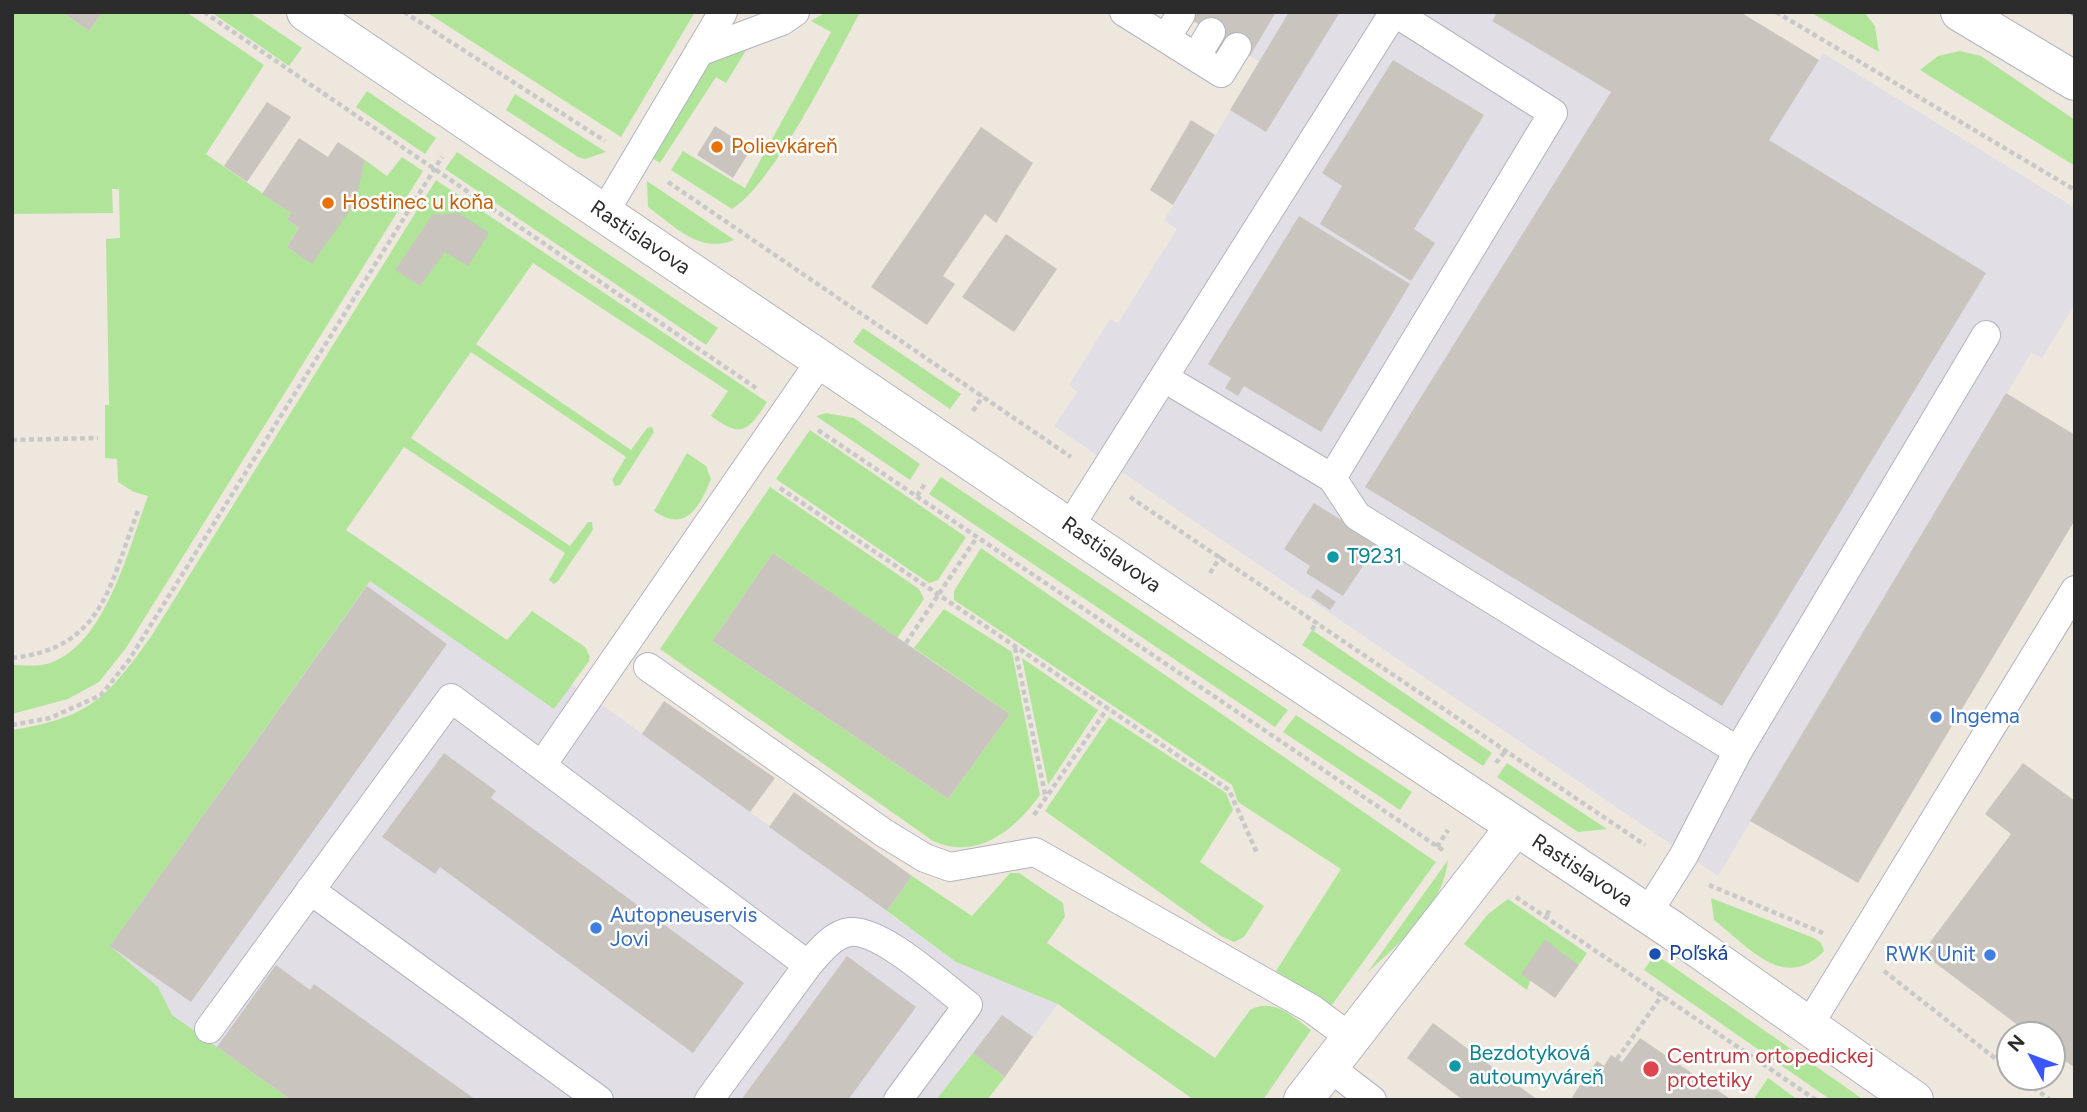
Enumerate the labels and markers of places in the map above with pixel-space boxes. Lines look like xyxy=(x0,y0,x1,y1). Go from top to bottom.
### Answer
place label: Polievkáreň xyxy=(731,134,838,160)
marker: Polievkáreň xyxy=(709,139,725,155)
place label: Hostinec u koňa xyxy=(342,190,494,216)
marker: Hostinec u koňa xyxy=(320,195,336,211)
place label: T9231 xyxy=(1347,544,1402,570)
marker: T9231 xyxy=(1325,549,1341,565)
place label: Ingema xyxy=(1950,704,2020,730)
marker: Ingema xyxy=(1928,709,1944,725)
place label: Autopneuservis Jovi xyxy=(610,903,757,953)
marker: Autopneuservis Jovi xyxy=(588,920,604,936)
place label: Poľská xyxy=(1669,941,1728,967)
place label: RWK Unit xyxy=(1885,942,1976,968)
marker: Poľská xyxy=(1647,946,1663,962)
marker: RWK Unit xyxy=(1982,947,1998,963)
place label: Bezdotyková autoumyváreň xyxy=(1469,1041,1604,1091)
place label: Centrum ortopedickej protetiky xyxy=(1667,1044,1874,1094)
marker: Bezdotyková autoumyváreň xyxy=(1447,1058,1463,1074)
marker: Centrum ortopedickej protetiky xyxy=(1641,1059,1661,1079)

